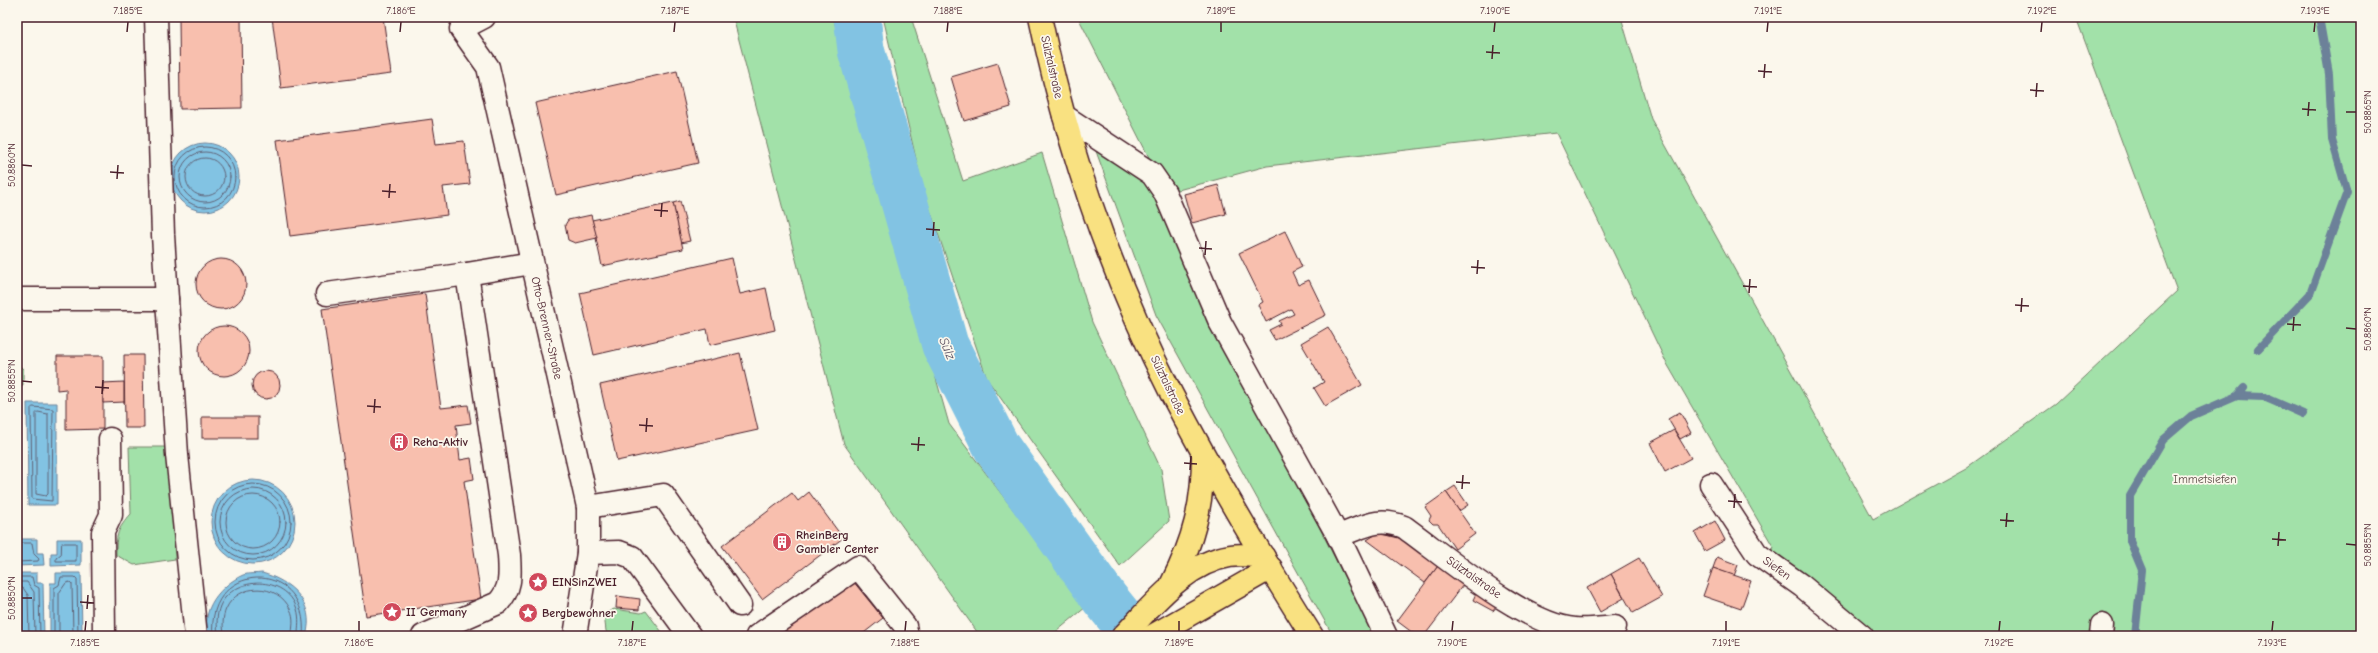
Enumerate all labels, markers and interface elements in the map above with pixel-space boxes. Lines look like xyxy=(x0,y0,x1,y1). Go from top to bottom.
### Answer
text: 7.185°E xyxy=(113,5,143,17)
text: 7.186°E xyxy=(386,5,416,17)
text: 7.187°E xyxy=(661,5,689,17)
text: 7.188°E xyxy=(933,5,963,17)
text: 7.189°E xyxy=(1206,5,1236,17)
text: 7.190°E xyxy=(1480,5,1510,17)
text: 7.191°E xyxy=(1754,5,1782,17)
text: 7.192°E xyxy=(2027,5,2057,17)
text: 7.193°E xyxy=(2300,5,2330,17)
street label: Sülztalstraße xyxy=(1038,34,1066,100)
text: 50.8865°N xyxy=(2362,90,2374,134)
text: 50.8860°N xyxy=(6,143,18,187)
street label: Otto-Brenner-Straße xyxy=(528,275,566,381)
text: 50.8860°N xyxy=(2362,307,2374,351)
water label: Sülz xyxy=(936,335,959,362)
street label: Sülztalstraße xyxy=(1148,353,1188,417)
text: 50.8855°N xyxy=(6,359,18,403)
building icon: Reha-Aktiv xyxy=(388,431,410,453)
place label: Reha-Aktiv xyxy=(413,435,469,449)
park label: Immetsiefen xyxy=(2173,472,2237,486)
text: 50.8855°N xyxy=(2362,523,2374,567)
place label: RheinBerg Gambler Center xyxy=(796,528,878,556)
building icon: RheinBerg Gambler Center xyxy=(771,531,793,553)
street label: Sülztalstraße xyxy=(1444,553,1504,601)
street label: Siefen xyxy=(1760,553,1794,583)
place icon: EINSinZWEI xyxy=(527,571,549,593)
place label: EINSinZWEI xyxy=(552,575,617,589)
text: 50.8850°N xyxy=(6,576,18,620)
place icon: II Germany xyxy=(381,601,403,623)
place icon: Bergbewohner xyxy=(517,602,539,624)
place label: II Germany xyxy=(406,605,467,619)
place label: Bergbewohner xyxy=(542,606,616,620)
text: 7.185°E xyxy=(70,637,100,649)
text: 7.186°E xyxy=(344,637,374,649)
text: 7.187°E xyxy=(618,637,646,649)
text: 7.188°E xyxy=(890,637,920,649)
text: 7.189°E xyxy=(1164,637,1194,649)
text: 7.190°E xyxy=(1437,637,1467,649)
text: 7.191°E xyxy=(1712,637,1740,649)
text: 7.192°E xyxy=(1984,637,2014,649)
text: 7.193°E xyxy=(2257,637,2287,649)

